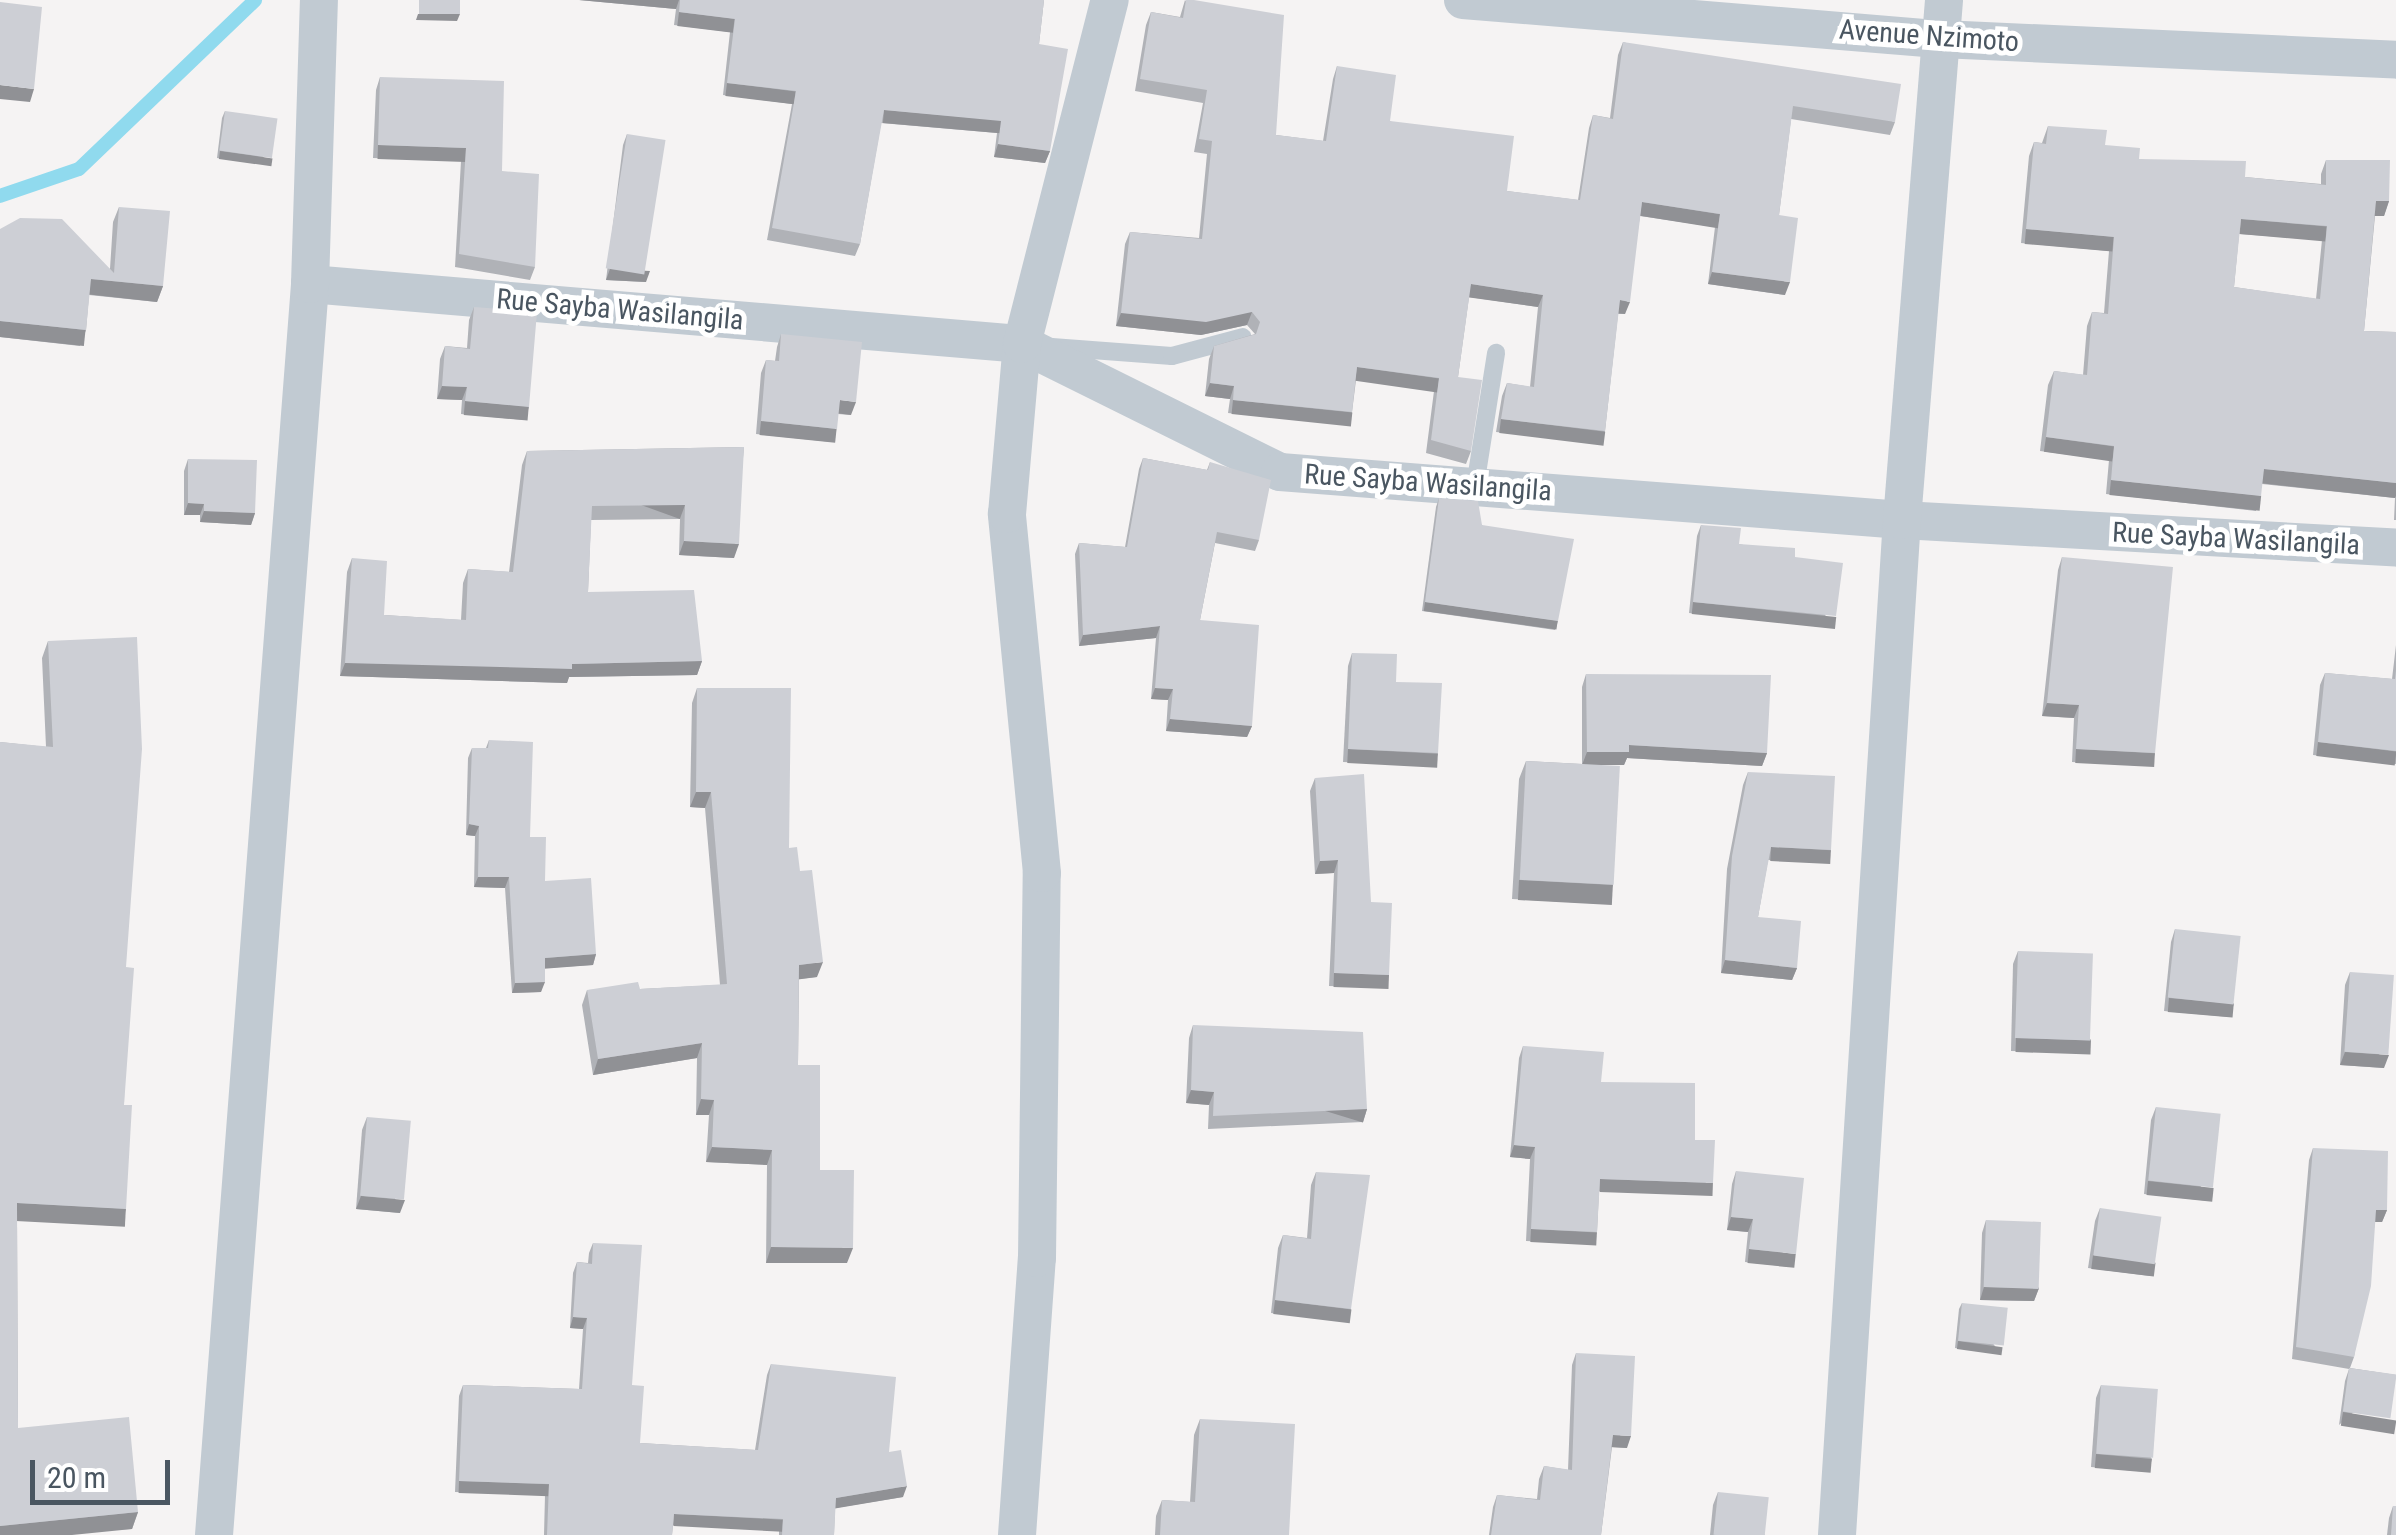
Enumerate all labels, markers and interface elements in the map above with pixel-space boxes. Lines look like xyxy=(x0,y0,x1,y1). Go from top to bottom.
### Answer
street label: Avenue Nzimoto xyxy=(1838,13,2020,59)
street label: Rue Sayba Wasilangila xyxy=(495,282,745,338)
street label: Rue Sayba Wasilangila xyxy=(1303,458,1553,508)
street label: Rue Sayba Wasilangila xyxy=(2111,516,2361,562)
scale bar xyxy=(35,1440,175,1502)
text: 20 m xyxy=(47,1460,106,1495)

